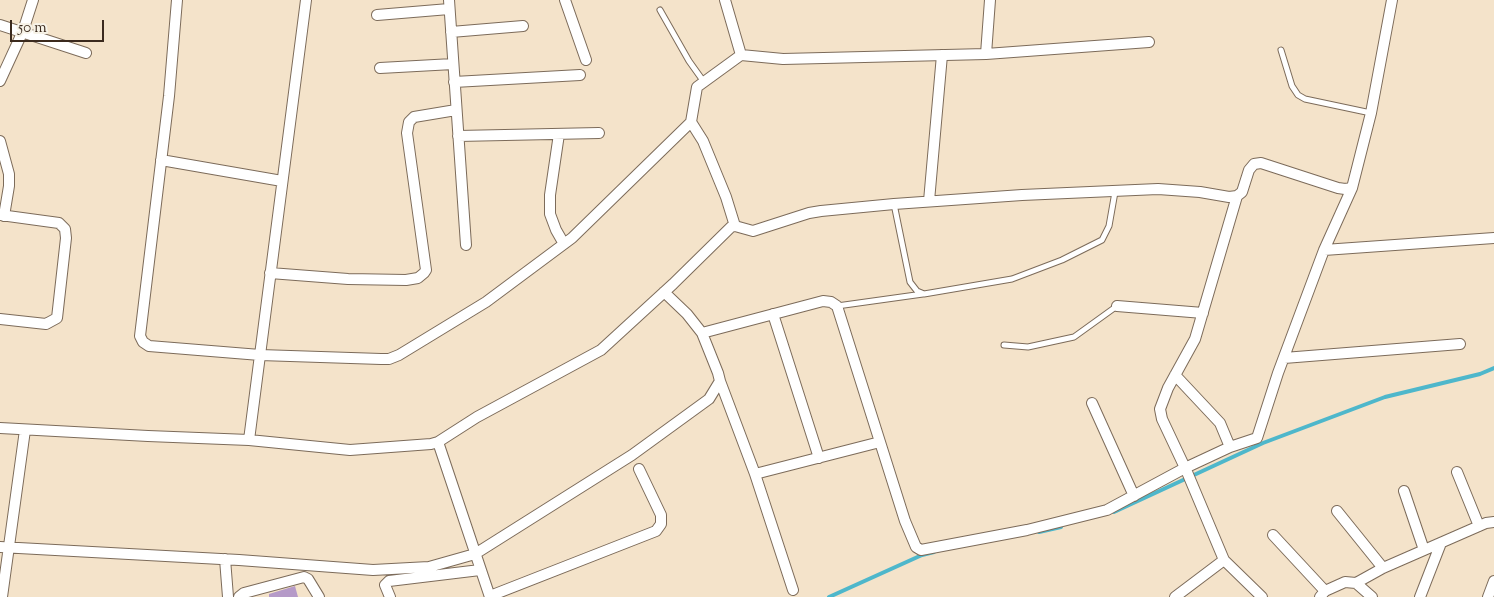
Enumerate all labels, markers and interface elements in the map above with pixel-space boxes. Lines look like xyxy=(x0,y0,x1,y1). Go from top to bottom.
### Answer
scale bar xyxy=(12,10,106,42)
text: 50 m xyxy=(18,18,47,39)

